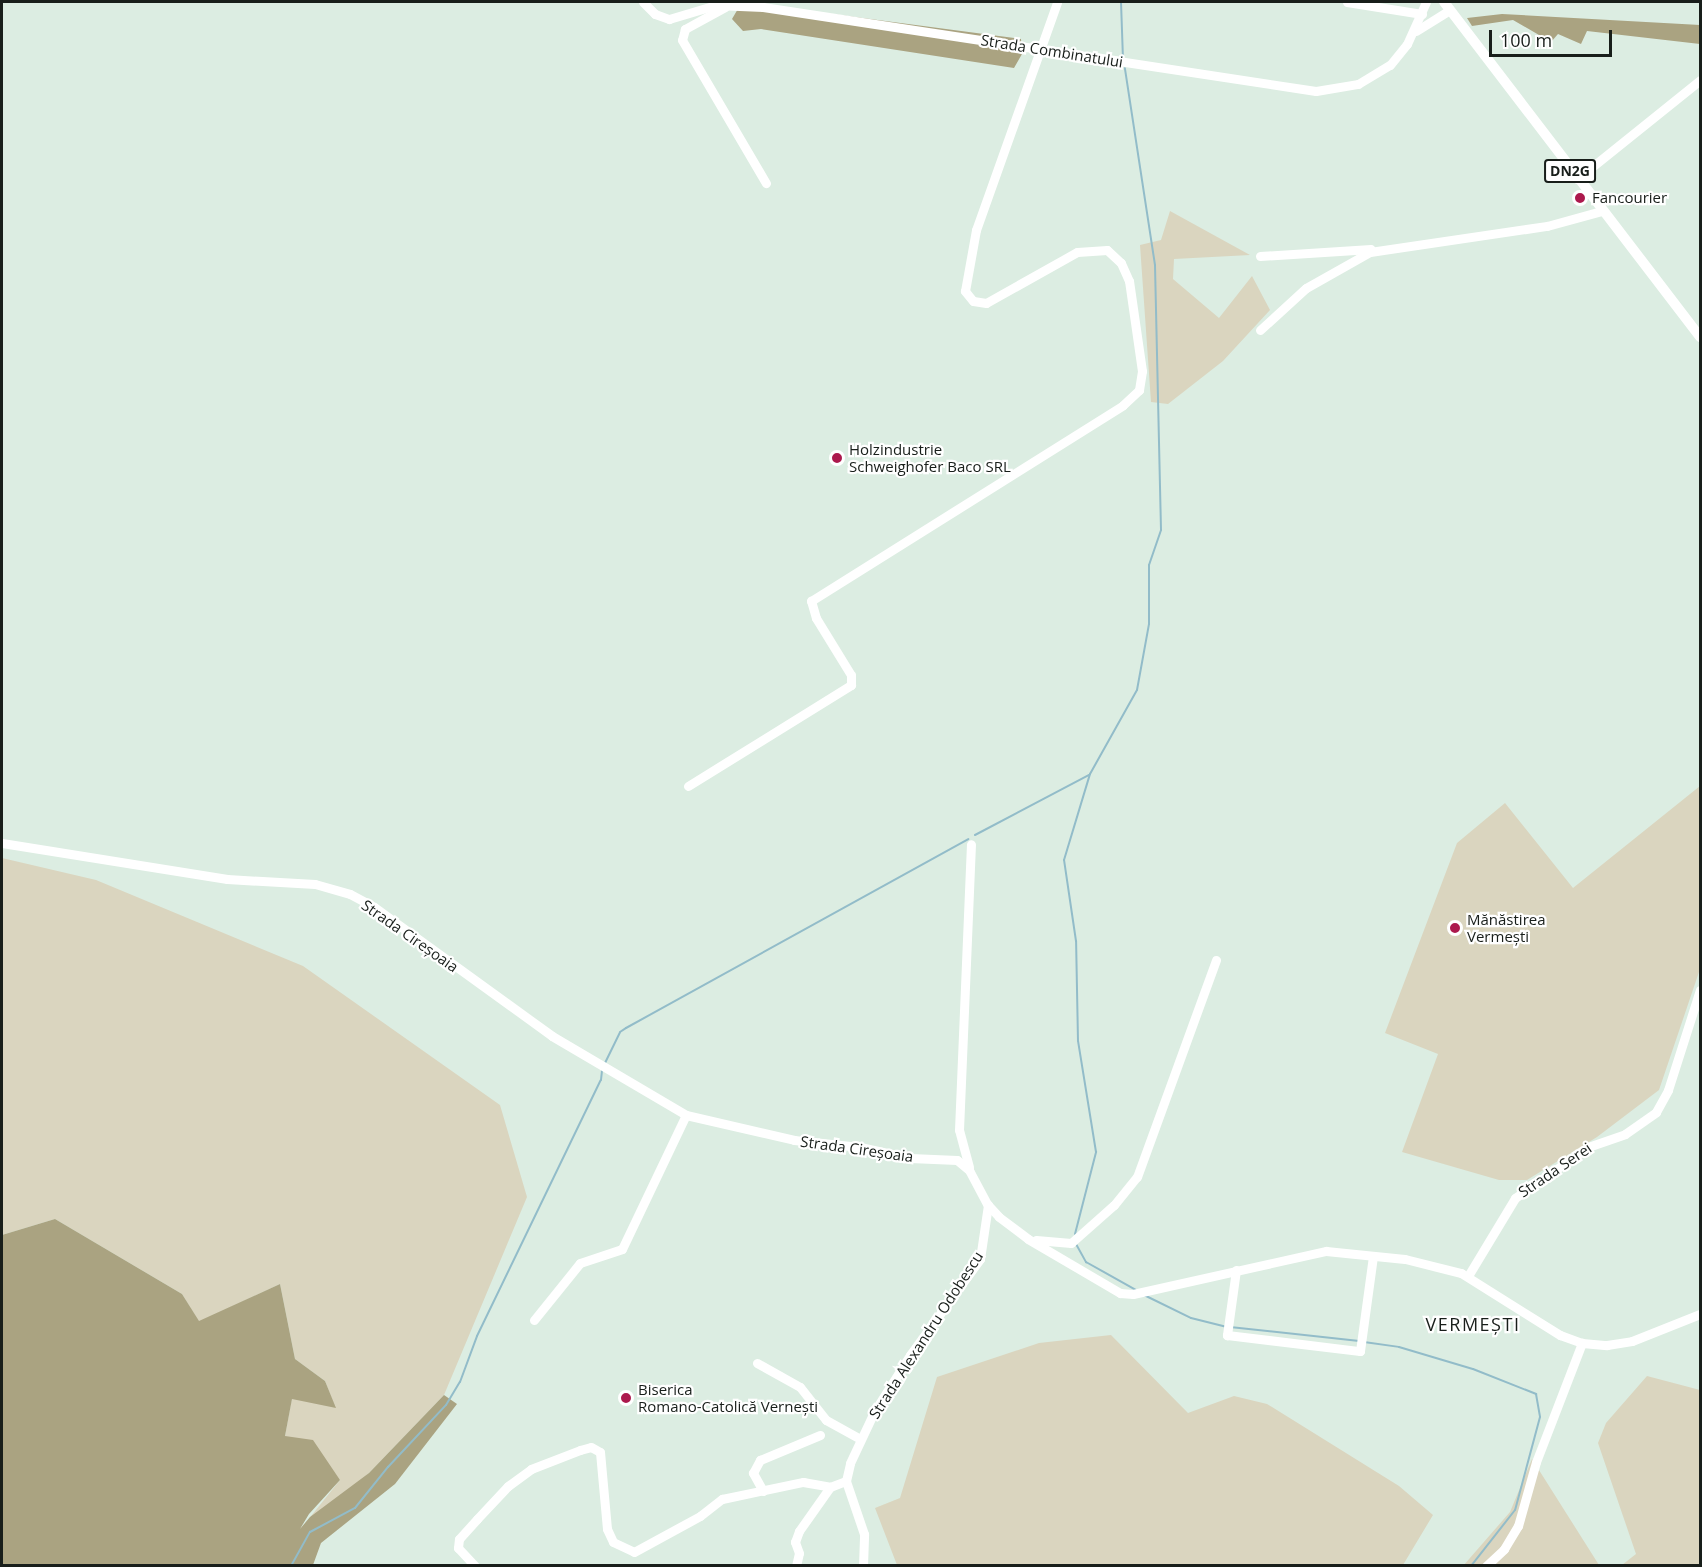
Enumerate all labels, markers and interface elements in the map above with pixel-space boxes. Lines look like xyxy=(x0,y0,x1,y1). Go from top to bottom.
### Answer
scale bar xyxy=(1492,18,1615,56)
text: 100 m xyxy=(1500,28,1552,52)
street label: Strada Combinatului xyxy=(980,31,1124,71)
road number: DN2G xyxy=(1543,160,1597,182)
place label: Fancourier xyxy=(1592,189,1667,207)
marker: Fancourier xyxy=(1573,191,1587,205)
place label: Holzindustrie Schweighofer Baco SRL xyxy=(849,440,1011,475)
marker: Holzindustrie Schweighofer Baco SRL xyxy=(830,451,844,465)
street label: Strada Cireșoaia xyxy=(358,896,462,976)
place label: Mănăstirea Vermești xyxy=(1467,910,1546,945)
marker: Mănăstirea Vermești xyxy=(1448,921,1462,935)
street label: Strada Cireșoaia xyxy=(799,1132,915,1166)
street label: Strada Serei xyxy=(1515,1139,1595,1201)
street label: Strada Alexandru Odobescu xyxy=(865,1248,987,1422)
district label: VERMEȘTI xyxy=(1426,1313,1520,1335)
place label: Biserica Romano-Catolică Vernești xyxy=(638,1380,818,1415)
marker: Biserica Romano-Catolică Vernești xyxy=(619,1391,633,1405)

